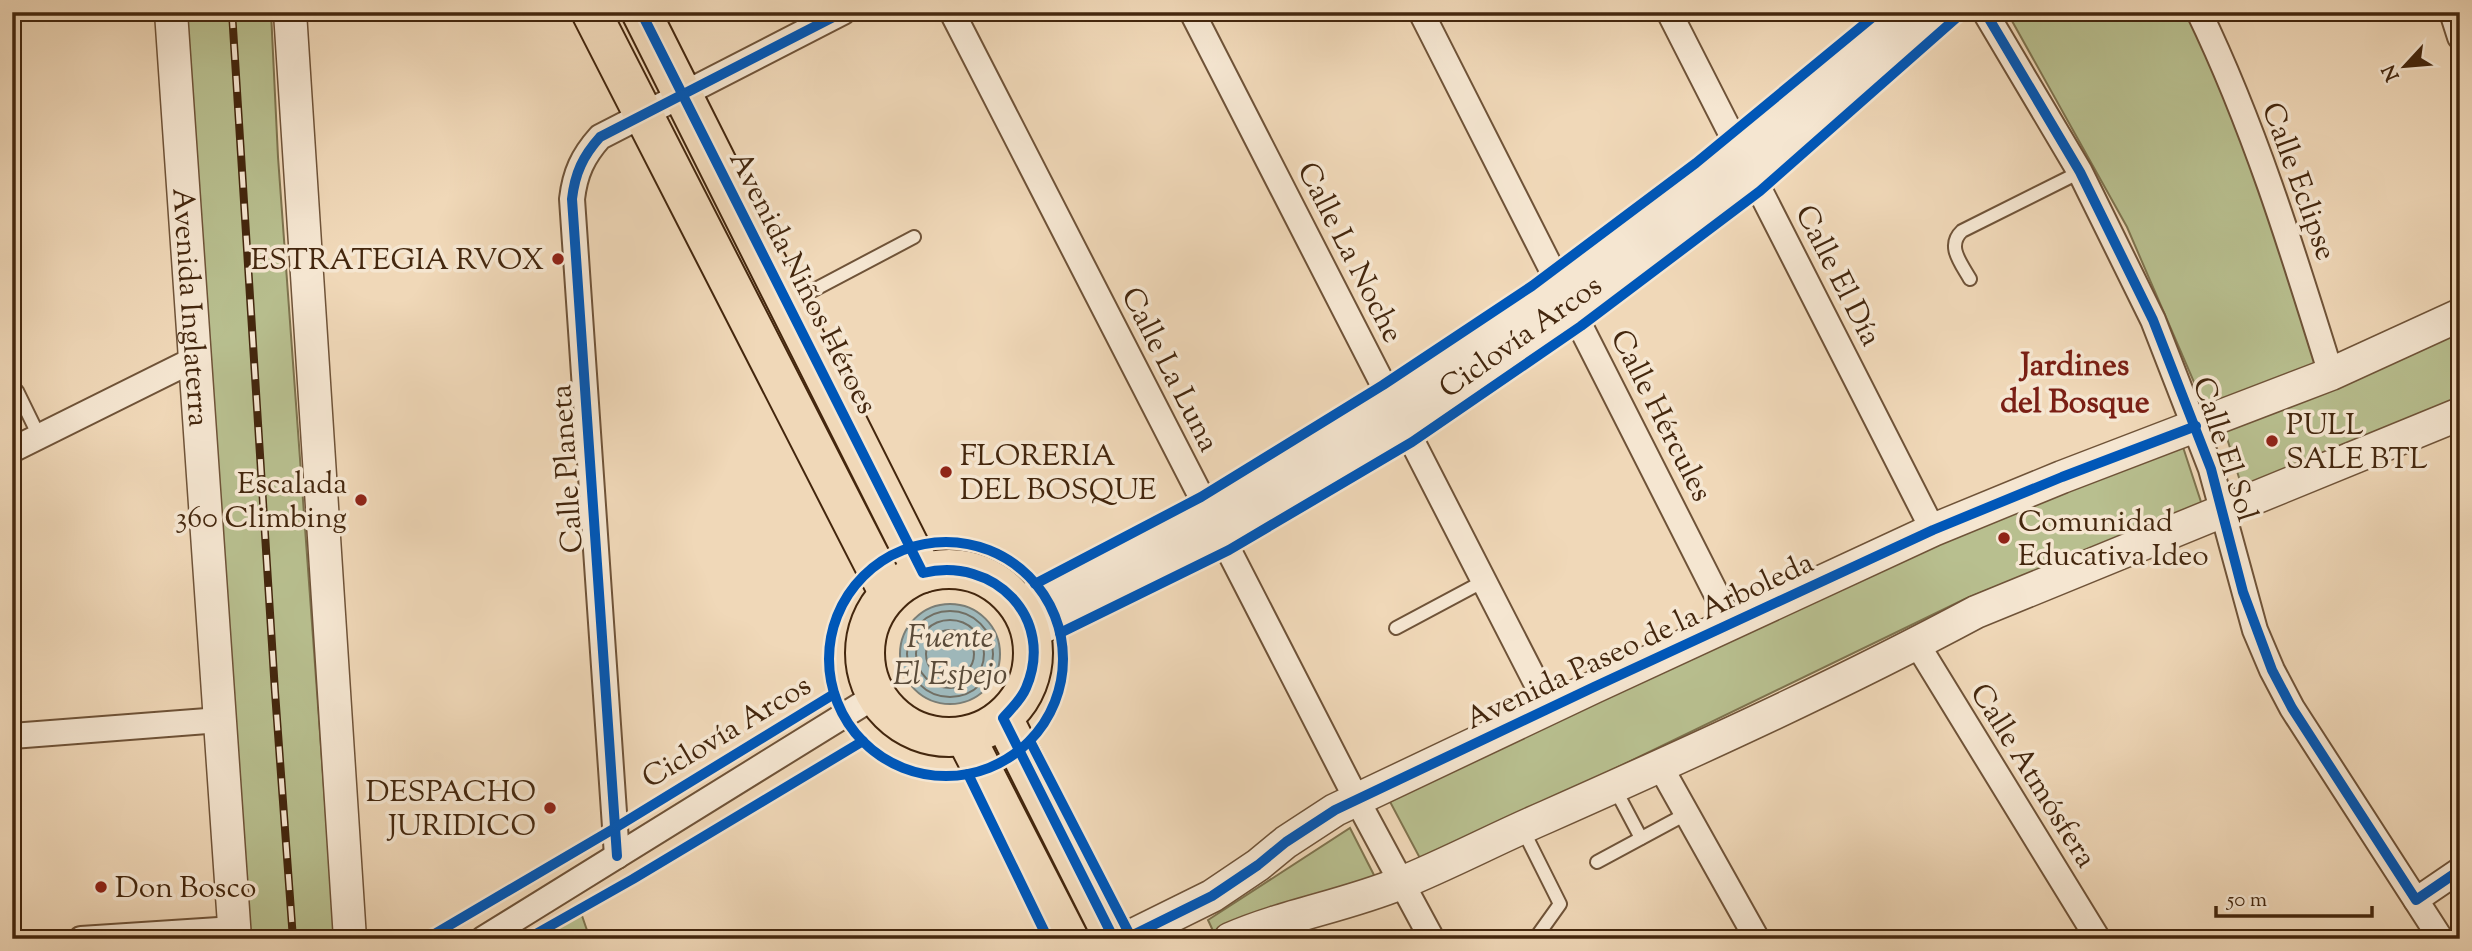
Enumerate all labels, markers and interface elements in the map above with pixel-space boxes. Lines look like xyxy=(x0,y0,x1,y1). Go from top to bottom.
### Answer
north arrow xyxy=(2370,32,2440,102)
text: N xyxy=(2377,60,2407,85)
street label: Calle Eclipse xyxy=(2249,97,2346,267)
street label: Avenida Niños Héroes xyxy=(717,144,887,422)
street label: Calle La Noche xyxy=(1285,155,1413,351)
street label: Avenida Inglaterra xyxy=(159,187,219,428)
street label: Calle El Día xyxy=(1783,198,1891,354)
place label: ESTRATEGIA RVOX xyxy=(251,240,544,283)
marker: ESTRATEGIA RVOX xyxy=(550,251,566,267)
street label: Ciclovía Arcos xyxy=(1431,266,1612,410)
street label: Calle La Luna xyxy=(1109,280,1229,460)
street label: Calle Hércules xyxy=(1598,323,1722,510)
district label: Jardines del Bosque xyxy=(2000,344,2150,427)
street label: Calle El Sol xyxy=(2180,372,2267,528)
street label: Calle Planeta xyxy=(541,383,596,555)
place label: PULL SALE BTL xyxy=(2286,405,2428,482)
marker: PULL SALE BTL xyxy=(2264,433,2280,449)
place label: FLORERIA DEL BOSQUE xyxy=(960,436,1156,513)
place label: Escalada 360 Climbing xyxy=(175,464,347,541)
marker: FLORERIA DEL BOSQUE xyxy=(938,464,954,480)
marker: Escalada 360 Climbing xyxy=(353,492,369,508)
place label: Comunidad Educativa Ideo xyxy=(2018,502,2209,579)
marker: Comunidad Educativa Ideo xyxy=(1996,530,2012,546)
street label: Avenida Paseo de la Arboleda xyxy=(1459,543,1821,742)
water label: Fuente El Espejo xyxy=(893,616,1007,699)
street label: Ciclovía Arcos xyxy=(635,666,820,801)
street label: Calle Atmósfera xyxy=(1958,676,2106,877)
place label: DESPACHO JURIDICO xyxy=(366,772,536,849)
marker: DESPACHO JURIDICO xyxy=(542,800,558,816)
place label: Don Bosco xyxy=(115,868,256,911)
scale bar xyxy=(2216,874,2372,918)
marker: Don Bosco xyxy=(93,879,109,895)
text: 50 m xyxy=(2226,886,2267,916)

